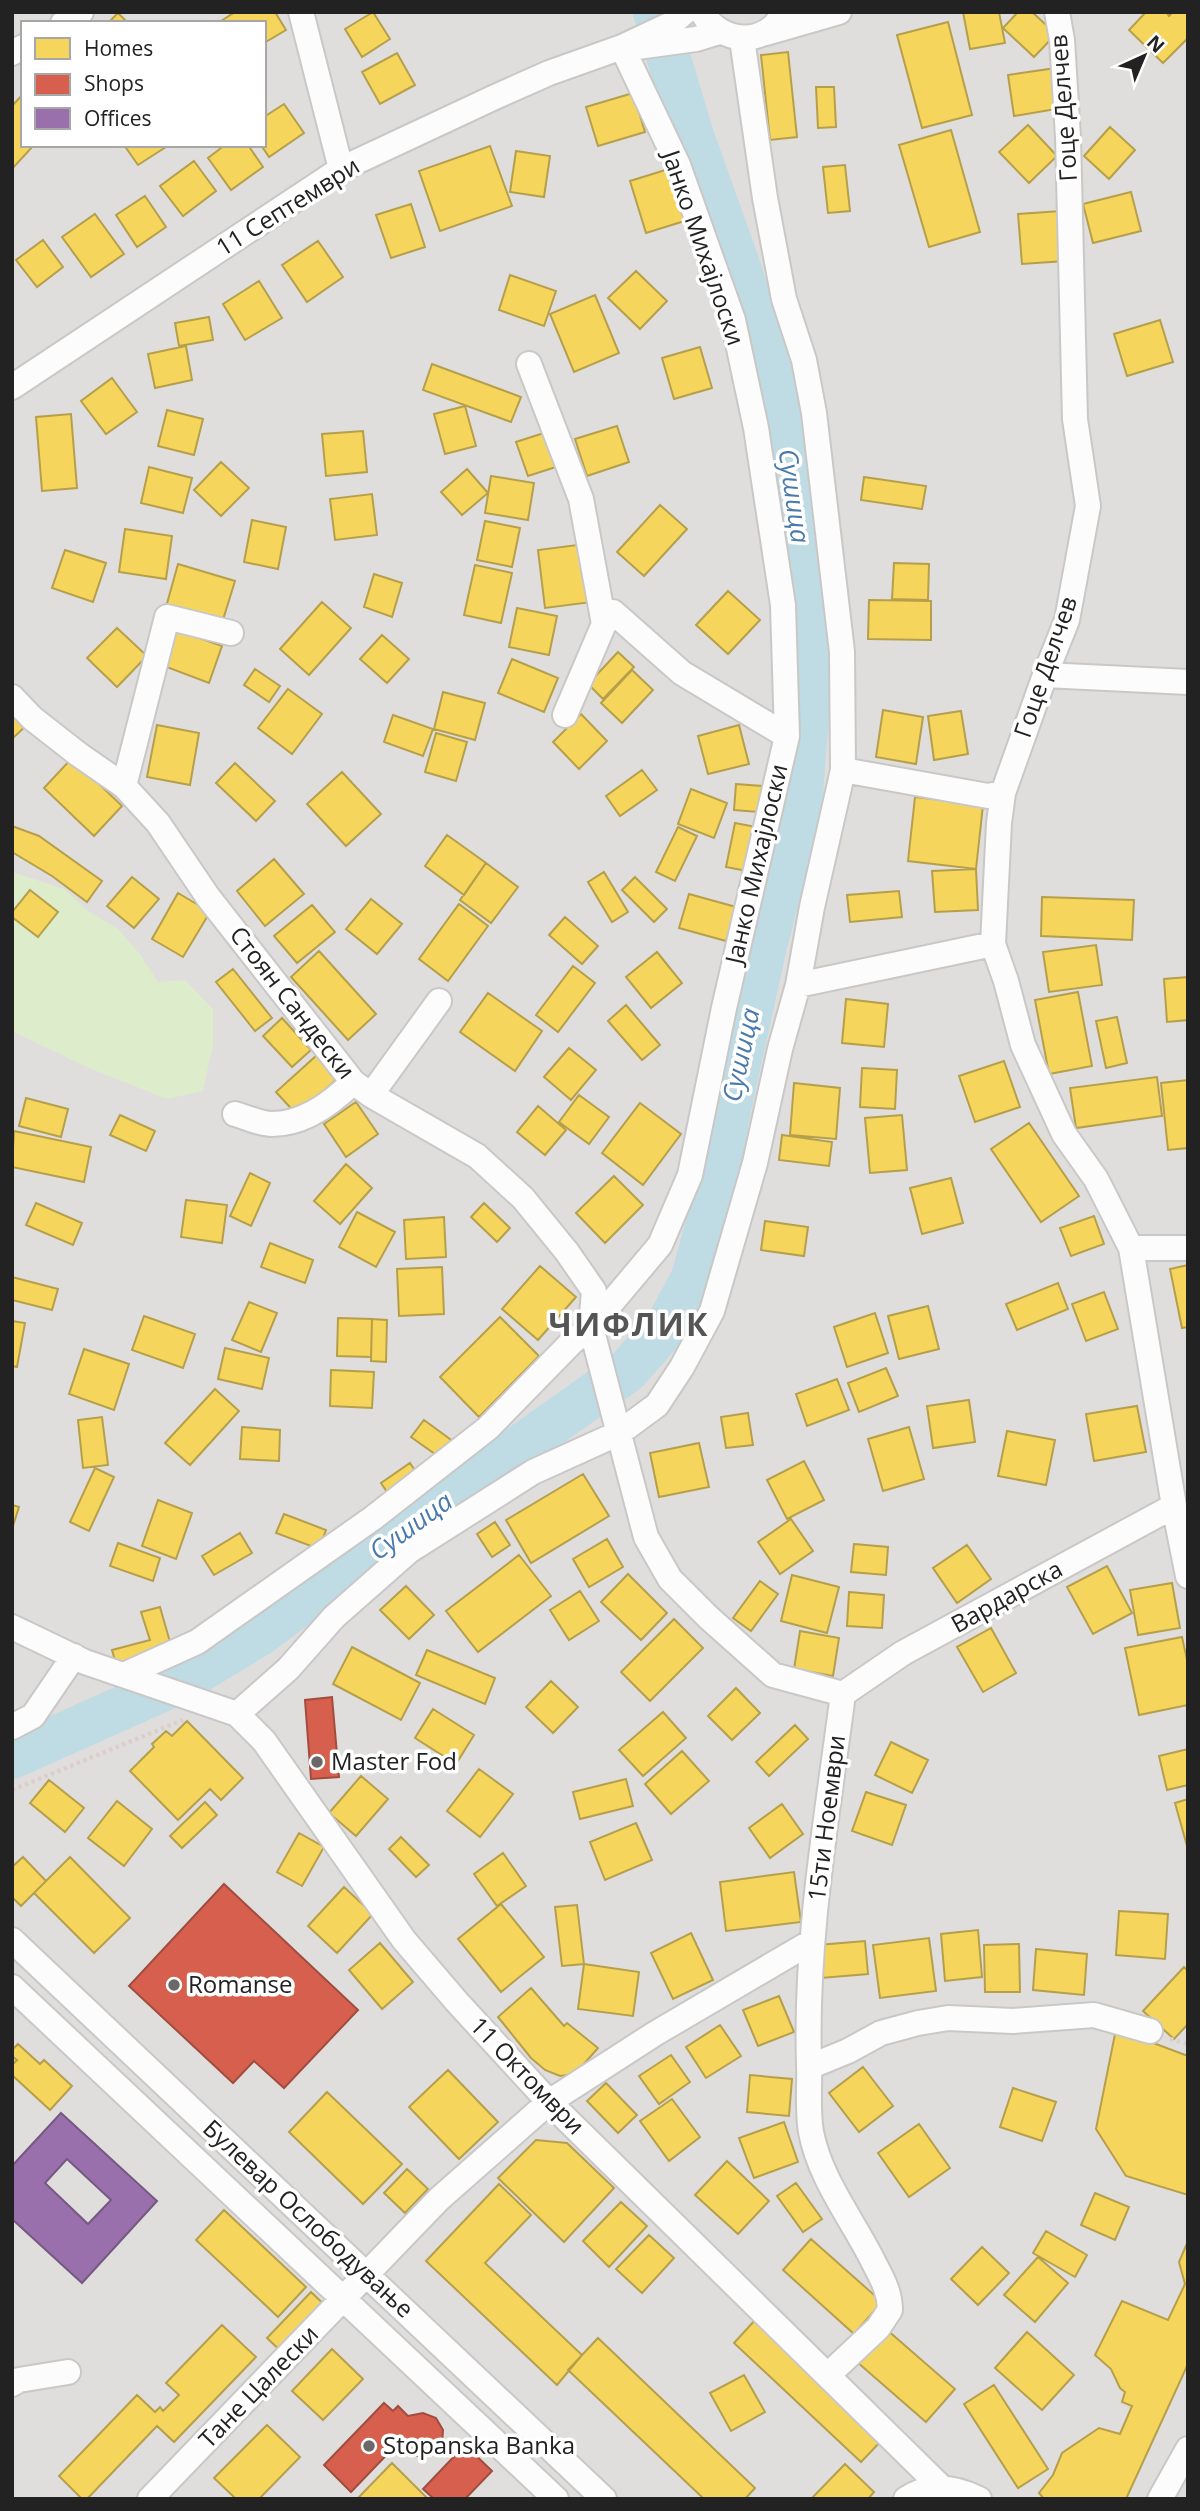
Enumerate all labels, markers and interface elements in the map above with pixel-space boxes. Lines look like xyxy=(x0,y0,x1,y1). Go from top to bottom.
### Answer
legend xyxy=(21,21,266,147)
north arrow xyxy=(1109,21,1179,91)
text: N xyxy=(1141,29,1170,58)
text: Homes xyxy=(84,34,153,62)
street label: Гоце Делчев xyxy=(1041,34,1084,183)
text: Shops xyxy=(84,69,144,97)
text: Offices xyxy=(84,104,152,132)
street label: Јанко Михајлоски xyxy=(655,144,753,349)
street label: 11 Септември xyxy=(209,148,365,263)
water label: Сушица xyxy=(771,446,819,546)
street label: Гоце Делчев xyxy=(1005,592,1084,741)
street label: Јанко Михајлоски xyxy=(716,760,795,969)
street label: Стоян Сандески xyxy=(223,919,363,1085)
water label: Сушица xyxy=(713,1004,768,1105)
district label: ЧИФЛИК xyxy=(549,1302,709,1345)
water label: Сушица xyxy=(361,1483,460,1568)
street label: Вардарска xyxy=(945,1552,1068,1640)
street label: 15ти Ноември xyxy=(799,1733,852,1903)
place label: Master Fod xyxy=(331,1744,457,1777)
marker: Master Fod xyxy=(309,1754,325,1770)
place label: Romanse xyxy=(188,1967,292,2000)
marker: Romanse xyxy=(166,1977,182,1993)
street label: 11 Октомври xyxy=(463,2009,593,2141)
street label: Булевар Ослободување xyxy=(197,2111,421,2324)
street label: Тане Цалески xyxy=(191,2317,325,2455)
place label: Stopanska Banka xyxy=(383,2428,575,2461)
marker: Stopanska Banka xyxy=(361,2438,377,2454)

